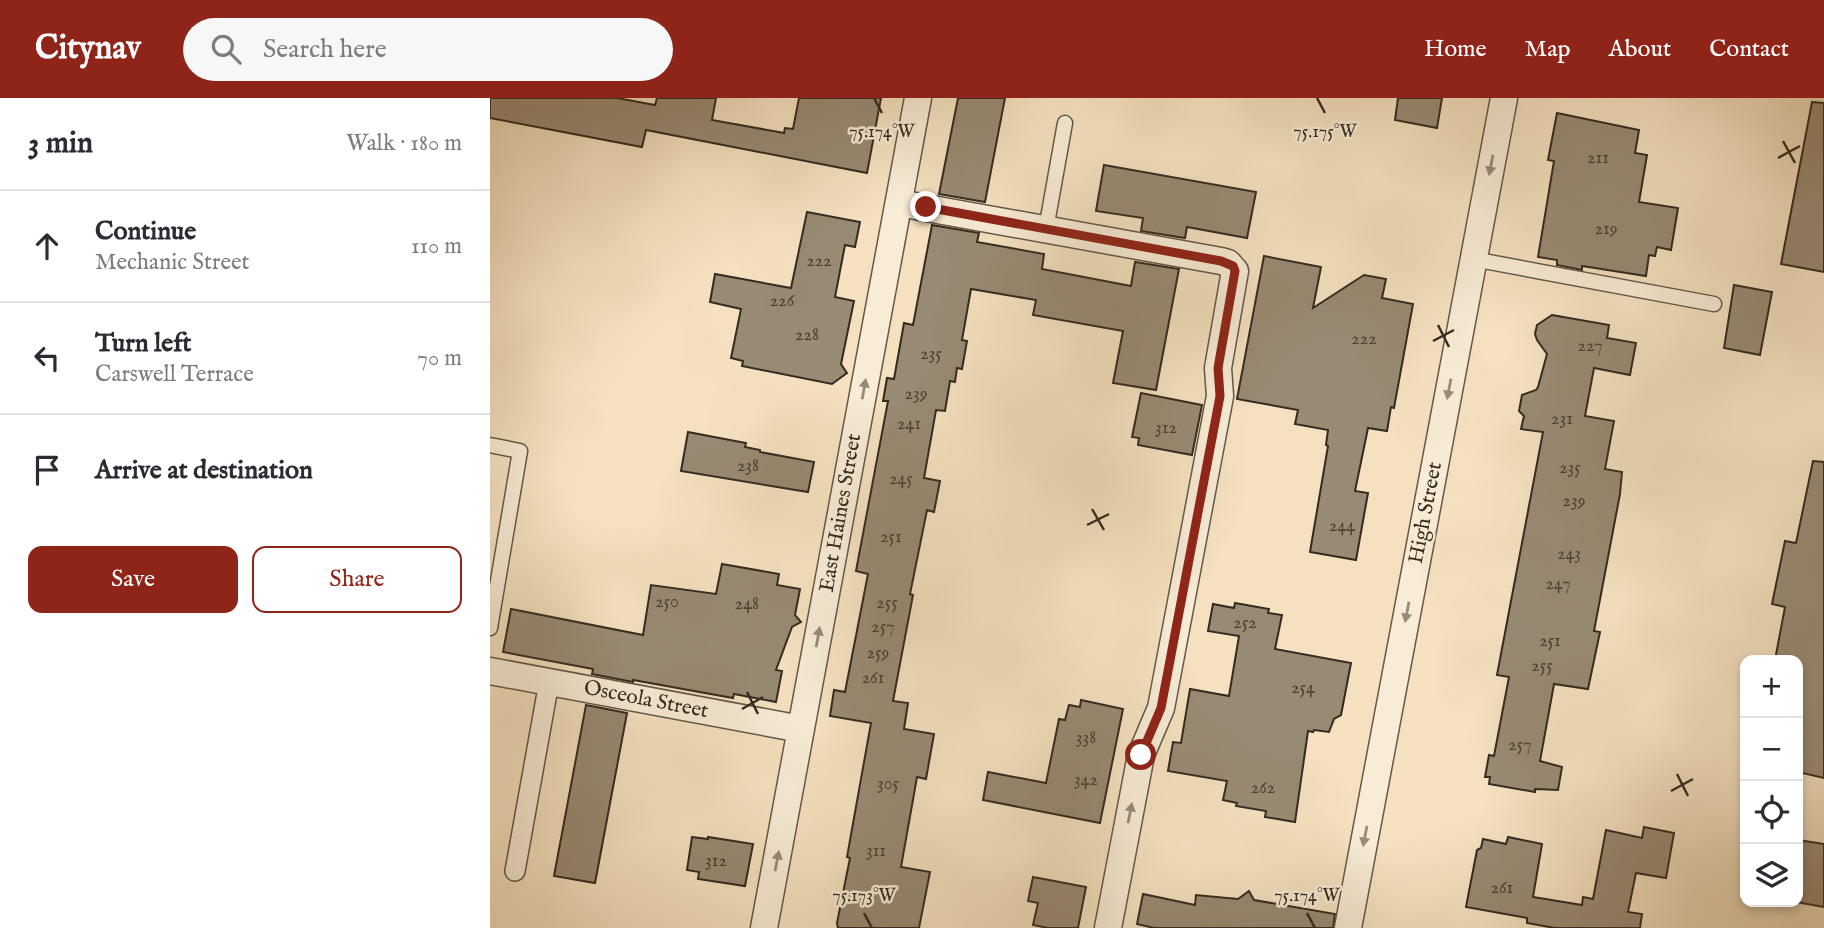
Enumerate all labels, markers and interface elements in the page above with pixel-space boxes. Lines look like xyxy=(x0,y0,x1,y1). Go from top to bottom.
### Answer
search box xyxy=(183,18,673,81)
text: Citynav xyxy=(35,28,141,70)
icon: search xyxy=(207,30,245,68)
text: Search here xyxy=(263,33,387,66)
text: Home xyxy=(1424,34,1487,65)
text: Map xyxy=(1525,34,1571,65)
text: About xyxy=(1609,34,1671,65)
text: Contact xyxy=(1709,34,1789,65)
text: 75.174°W xyxy=(849,121,916,144)
text: 75.175°W xyxy=(1293,121,1357,144)
text: 3 min xyxy=(28,125,93,163)
text: Walk · 180 m xyxy=(346,129,462,158)
house number: 211 xyxy=(1587,147,1609,170)
one-way arrow xyxy=(1485,154,1496,176)
route end xyxy=(910,191,941,222)
text: Continue xyxy=(95,215,196,248)
house number: 219 xyxy=(1594,218,1618,241)
icon: ahead xyxy=(28,227,66,265)
text: 110 m xyxy=(411,232,462,261)
text: Mechanic Street xyxy=(95,248,249,277)
house number: 222 xyxy=(806,250,832,273)
house number: 226 xyxy=(770,290,795,313)
house number: 228 xyxy=(795,324,819,347)
text: Turn left xyxy=(95,327,192,360)
house number: 222 xyxy=(1351,328,1377,351)
house number: 227 xyxy=(1577,335,1603,358)
icon: left xyxy=(28,339,66,377)
house number: 235 xyxy=(920,343,942,366)
text: 70 m xyxy=(417,344,462,373)
text: Carswell Terrace xyxy=(95,360,254,389)
one-way arrow xyxy=(859,378,870,400)
one-way arrow xyxy=(1443,378,1454,400)
house number: 239 xyxy=(904,383,928,406)
house number: 231 xyxy=(1551,408,1573,431)
house number: 241 xyxy=(897,413,921,436)
house number: 312 xyxy=(1155,417,1177,440)
street label: East Haines Street xyxy=(814,432,868,594)
icon: arrive xyxy=(28,451,66,489)
text: Arrive at destination xyxy=(95,454,313,487)
house number: 238 xyxy=(737,455,759,478)
house number: 235 xyxy=(1559,457,1581,480)
street label: High Street xyxy=(1403,460,1449,566)
house number: 245 xyxy=(889,468,913,491)
house number: 239 xyxy=(1562,490,1586,513)
house number: 244 xyxy=(1329,515,1355,538)
house number: 251 xyxy=(880,526,902,549)
house number: 243 xyxy=(1557,543,1581,566)
button: Save xyxy=(28,546,238,613)
button: Share xyxy=(252,546,462,613)
house number: 247 xyxy=(1545,573,1571,596)
house number: 250 xyxy=(655,591,679,614)
house number: 255 xyxy=(876,592,898,615)
house number: 248 xyxy=(735,593,759,616)
one-way arrow xyxy=(1401,601,1412,623)
house number: 252 xyxy=(1233,612,1257,635)
house number: 257 xyxy=(871,616,895,639)
one-way arrow xyxy=(813,626,824,648)
house number: 251 xyxy=(1539,630,1561,653)
house number: 259 xyxy=(867,642,889,665)
house number: 255 xyxy=(1531,655,1553,678)
map controls xyxy=(1740,655,1803,907)
button: + xyxy=(1740,655,1803,718)
house number: 261 xyxy=(862,667,884,690)
street label: Osceola Street xyxy=(581,675,711,725)
house number: 254 xyxy=(1291,677,1315,700)
button: − xyxy=(1740,718,1803,781)
house number: 338 xyxy=(1076,727,1096,750)
house number: 257 xyxy=(1508,734,1532,757)
route start xyxy=(1125,739,1156,770)
house number: 342 xyxy=(1074,769,1098,792)
house number: 305 xyxy=(877,773,900,796)
house number: 262 xyxy=(1251,777,1275,800)
button: locate xyxy=(1740,781,1803,844)
one-way arrow xyxy=(1125,802,1136,824)
one-way arrow xyxy=(1360,825,1371,847)
house number: 311 xyxy=(866,840,886,863)
button: layers xyxy=(1740,844,1803,907)
house number: 312 xyxy=(705,850,727,873)
one-way arrow xyxy=(772,850,783,872)
house number: 261 xyxy=(1491,877,1513,900)
text: 75.173°W xyxy=(832,885,897,908)
text: 75.174°W xyxy=(1274,885,1341,908)

